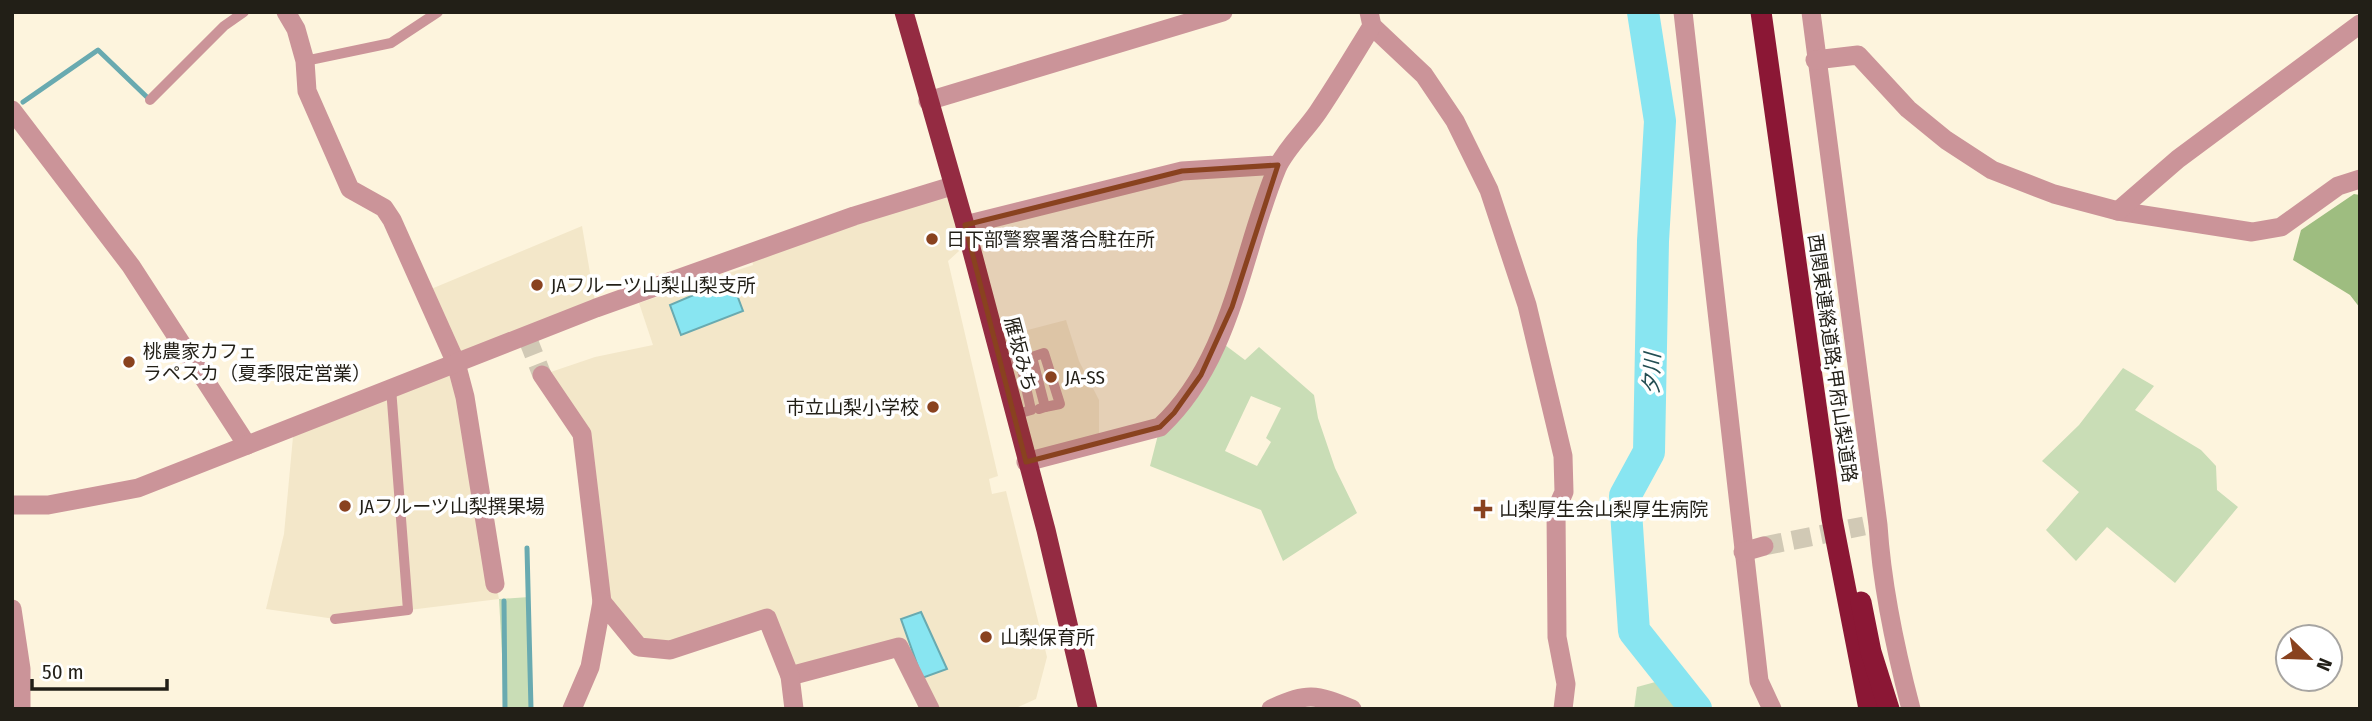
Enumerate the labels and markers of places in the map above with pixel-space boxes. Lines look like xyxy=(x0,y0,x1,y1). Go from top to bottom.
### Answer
place label: 日下部警察署落合駐在所 xyxy=(946,228,1155,251)
marker: 日下部警察署落合駐在所 xyxy=(924,231,940,247)
place label: JAフルーツ山梨山梨支所 xyxy=(551,274,756,297)
marker: JAフルーツ山梨山梨支所 xyxy=(529,277,545,293)
place label: 桃農家カフェ ラペスカ（夏季限定営業） xyxy=(143,340,371,385)
marker: 桃農家カフェ ラペスカ（夏季限定営業） xyxy=(121,354,137,370)
place label: JA-SS xyxy=(1065,366,1105,389)
marker: JA-SS xyxy=(1043,369,1059,385)
place label: 市立山梨小学校 xyxy=(786,396,919,419)
marker: 市立山梨小学校 xyxy=(925,399,941,415)
place label: JAフルーツ山梨撰果場 xyxy=(359,495,545,518)
marker: JAフルーツ山梨撰果場 xyxy=(337,498,353,514)
place label: 山梨厚生会山梨厚生病院 xyxy=(1499,498,1708,521)
marker: 山梨厚生会山梨厚生病院 xyxy=(1473,499,1493,519)
place label: 山梨保育所 xyxy=(1000,626,1095,649)
marker: 山梨保育所 xyxy=(978,629,994,645)

